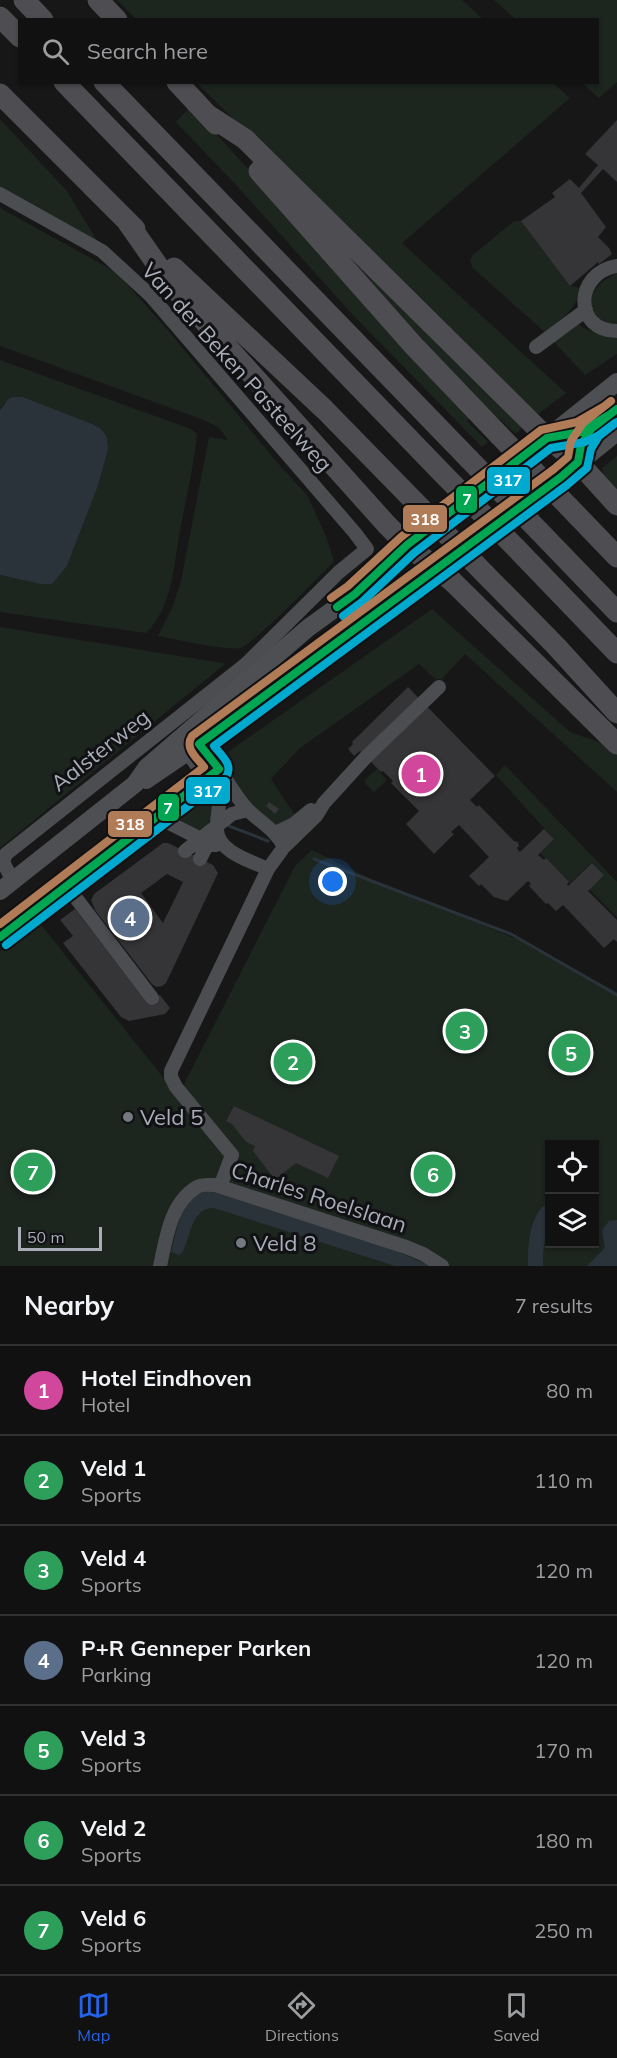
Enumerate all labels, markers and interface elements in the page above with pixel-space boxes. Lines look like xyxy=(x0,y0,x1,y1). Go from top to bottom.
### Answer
search box xyxy=(18,18,599,84)
icon: search xyxy=(39,35,72,68)
text: Search here xyxy=(87,37,208,65)
street label: Van der Beken Pasteelweg xyxy=(136,257,338,477)
line badge: 317 xyxy=(486,466,531,495)
text: 317 xyxy=(494,470,522,490)
line badge: 7 xyxy=(455,485,478,514)
text: 7 xyxy=(462,489,472,509)
line badge: 318 xyxy=(402,504,448,533)
text: 318 xyxy=(411,509,440,529)
street label: Aalsterweg xyxy=(45,703,155,797)
pin: 1 xyxy=(402,752,440,796)
line badge: 317 xyxy=(185,776,231,805)
text: 317 xyxy=(194,781,222,801)
line badge: 7 xyxy=(157,793,180,822)
text: 7 xyxy=(163,798,173,818)
line badge: 318 xyxy=(107,810,153,838)
text: 318 xyxy=(116,814,145,834)
your location xyxy=(318,867,347,896)
pin: 4 xyxy=(110,896,150,940)
pin: 3 xyxy=(446,1008,484,1054)
pin: 5 xyxy=(552,1030,590,1076)
pin: 2 xyxy=(274,1040,312,1084)
place label: Veld 5 xyxy=(140,1103,203,1131)
marker: Veld 5 xyxy=(121,1110,135,1124)
map controls xyxy=(545,1140,599,1248)
button: locate xyxy=(545,1140,599,1194)
pin: 7 xyxy=(14,1150,52,1194)
pin: 6 xyxy=(414,1152,452,1196)
street label: Charles Roelslaan xyxy=(228,1155,410,1239)
button: layers xyxy=(545,1194,599,1248)
scale bar xyxy=(18,1224,102,1252)
text: 50 m xyxy=(27,1227,64,1247)
place label: Veld 8 xyxy=(253,1229,316,1257)
marker: Veld 8 xyxy=(234,1236,248,1250)
text: Nearby xyxy=(24,1289,114,1322)
text: 7 results xyxy=(515,1293,593,1318)
text: Hotel Eindhoven xyxy=(81,1364,252,1392)
text: 1 xyxy=(38,1378,50,1403)
text: 80 m xyxy=(546,1378,593,1403)
text: Hotel xyxy=(81,1392,130,1417)
text: Veld 1 xyxy=(81,1454,146,1482)
text: 2 xyxy=(38,1468,50,1493)
text: 110 m xyxy=(534,1468,593,1493)
text: Sports xyxy=(81,1482,142,1507)
text: Veld 4 xyxy=(81,1544,146,1572)
text: 3 xyxy=(38,1558,50,1583)
text: 120 m xyxy=(534,1558,593,1583)
text: Sports xyxy=(81,1572,142,1597)
text: P+R Genneper Parken xyxy=(81,1634,311,1662)
text: 4 xyxy=(38,1648,50,1673)
text: 120 m xyxy=(534,1648,593,1673)
text: Parking xyxy=(81,1662,152,1687)
text: Veld 3 xyxy=(81,1724,146,1752)
text: 5 xyxy=(38,1738,50,1763)
text: 170 m xyxy=(534,1738,593,1763)
text: Sports xyxy=(81,1752,142,1777)
text: Veld 2 xyxy=(81,1814,146,1842)
text: 6 xyxy=(38,1828,50,1853)
text: 180 m xyxy=(534,1828,593,1853)
text: Sports xyxy=(81,1842,142,1867)
text: Veld 6 xyxy=(81,1904,146,1932)
text: 7 xyxy=(38,1918,50,1943)
text: 250 m xyxy=(534,1918,593,1943)
text: Sports xyxy=(81,1932,142,1957)
tab: Map xyxy=(77,1989,110,2045)
tab: Directions xyxy=(265,1989,339,2045)
tab: Saved xyxy=(494,1989,540,2045)

